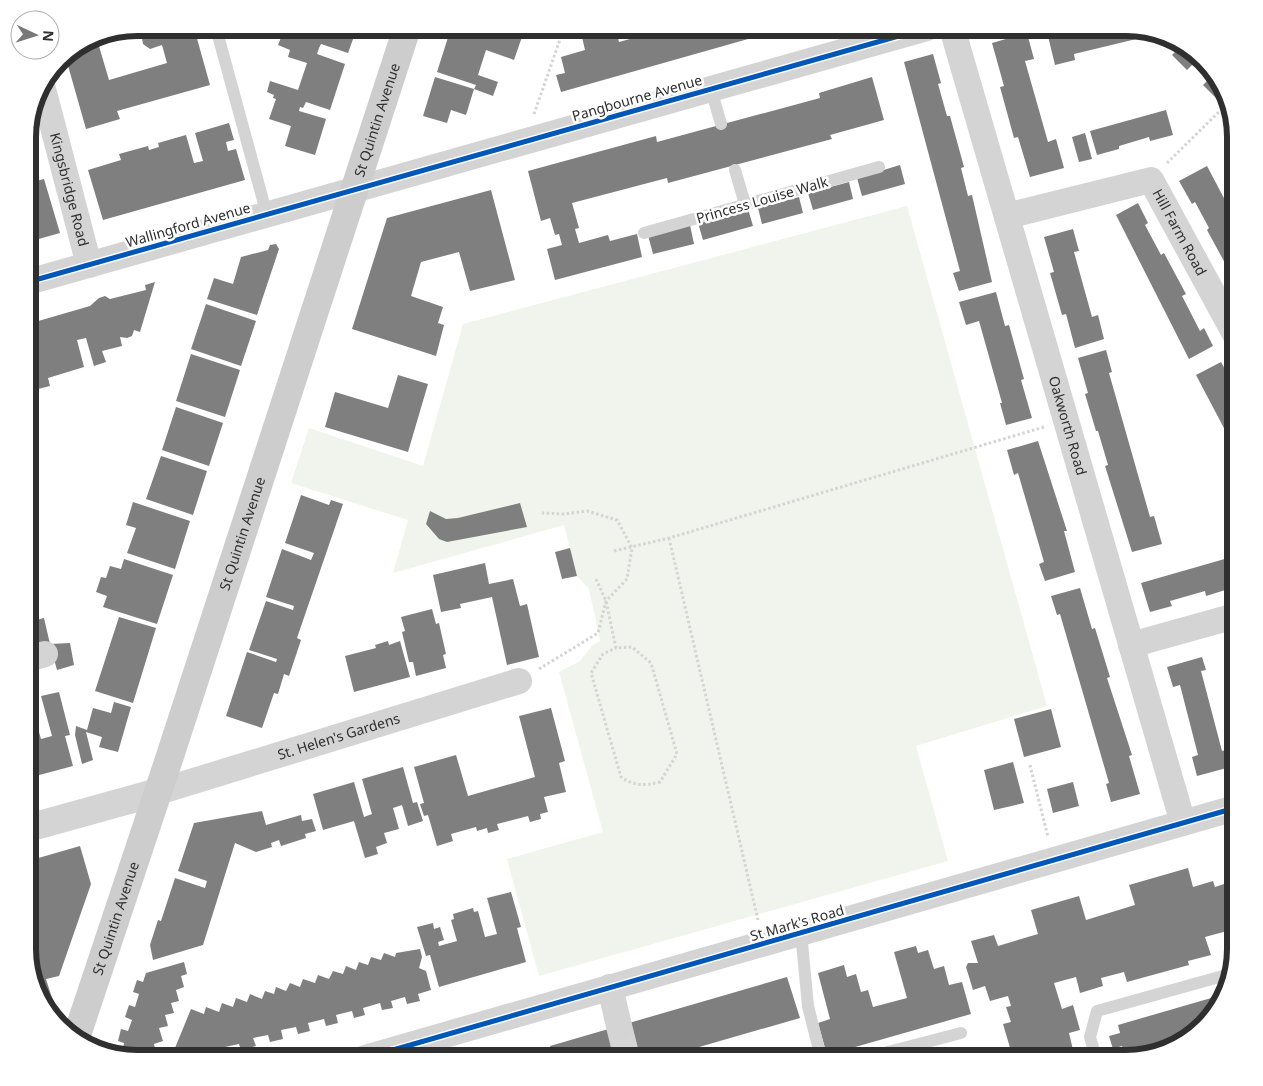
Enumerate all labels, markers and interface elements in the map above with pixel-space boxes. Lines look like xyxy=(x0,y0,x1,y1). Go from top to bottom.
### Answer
north arrow xyxy=(10,10,60,60)
text: N xyxy=(39,30,58,42)
street label: St Quintin Avenue xyxy=(349,61,404,179)
street label: Pangbourne Avenue xyxy=(570,70,704,125)
street label: Kingsbridge Road xyxy=(46,130,94,248)
street label: Princess Louise Walk xyxy=(694,171,830,227)
street label: Hill Farm Road xyxy=(1149,185,1211,279)
street label: Wallingford Avenue xyxy=(123,198,253,251)
street label: Oakworth Road xyxy=(1045,373,1091,477)
street label: St Quintin Avenue xyxy=(215,474,269,593)
street label: St. Helen's Gardens xyxy=(275,708,402,764)
street label: St Quintin Avenue xyxy=(88,859,143,977)
street label: St Mark's Road xyxy=(748,900,846,945)

